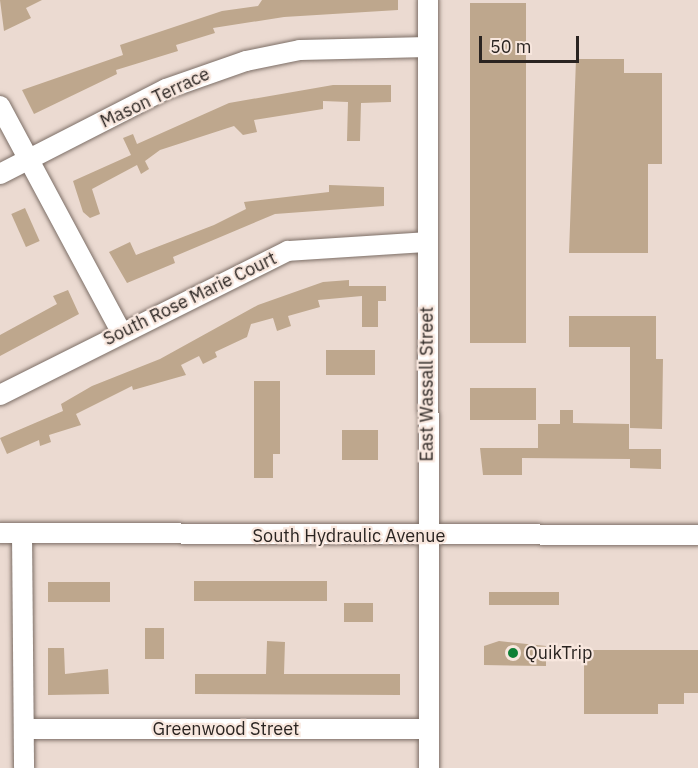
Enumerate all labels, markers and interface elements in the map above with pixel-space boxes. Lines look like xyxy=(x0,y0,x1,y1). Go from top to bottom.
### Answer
scale bar xyxy=(482,24,582,62)
text: 50 m xyxy=(490,35,532,58)
street label: Mason Terrace xyxy=(97,63,213,133)
street label: South Rose Marie Court xyxy=(100,248,280,350)
street label: East Wassall Street xyxy=(416,306,438,462)
street label: South Hydraulic Avenue xyxy=(253,525,445,547)
place label: QuikTrip xyxy=(525,642,592,664)
marker: QuikTrip xyxy=(506,646,520,660)
street label: Greenwood Street xyxy=(153,718,299,740)

